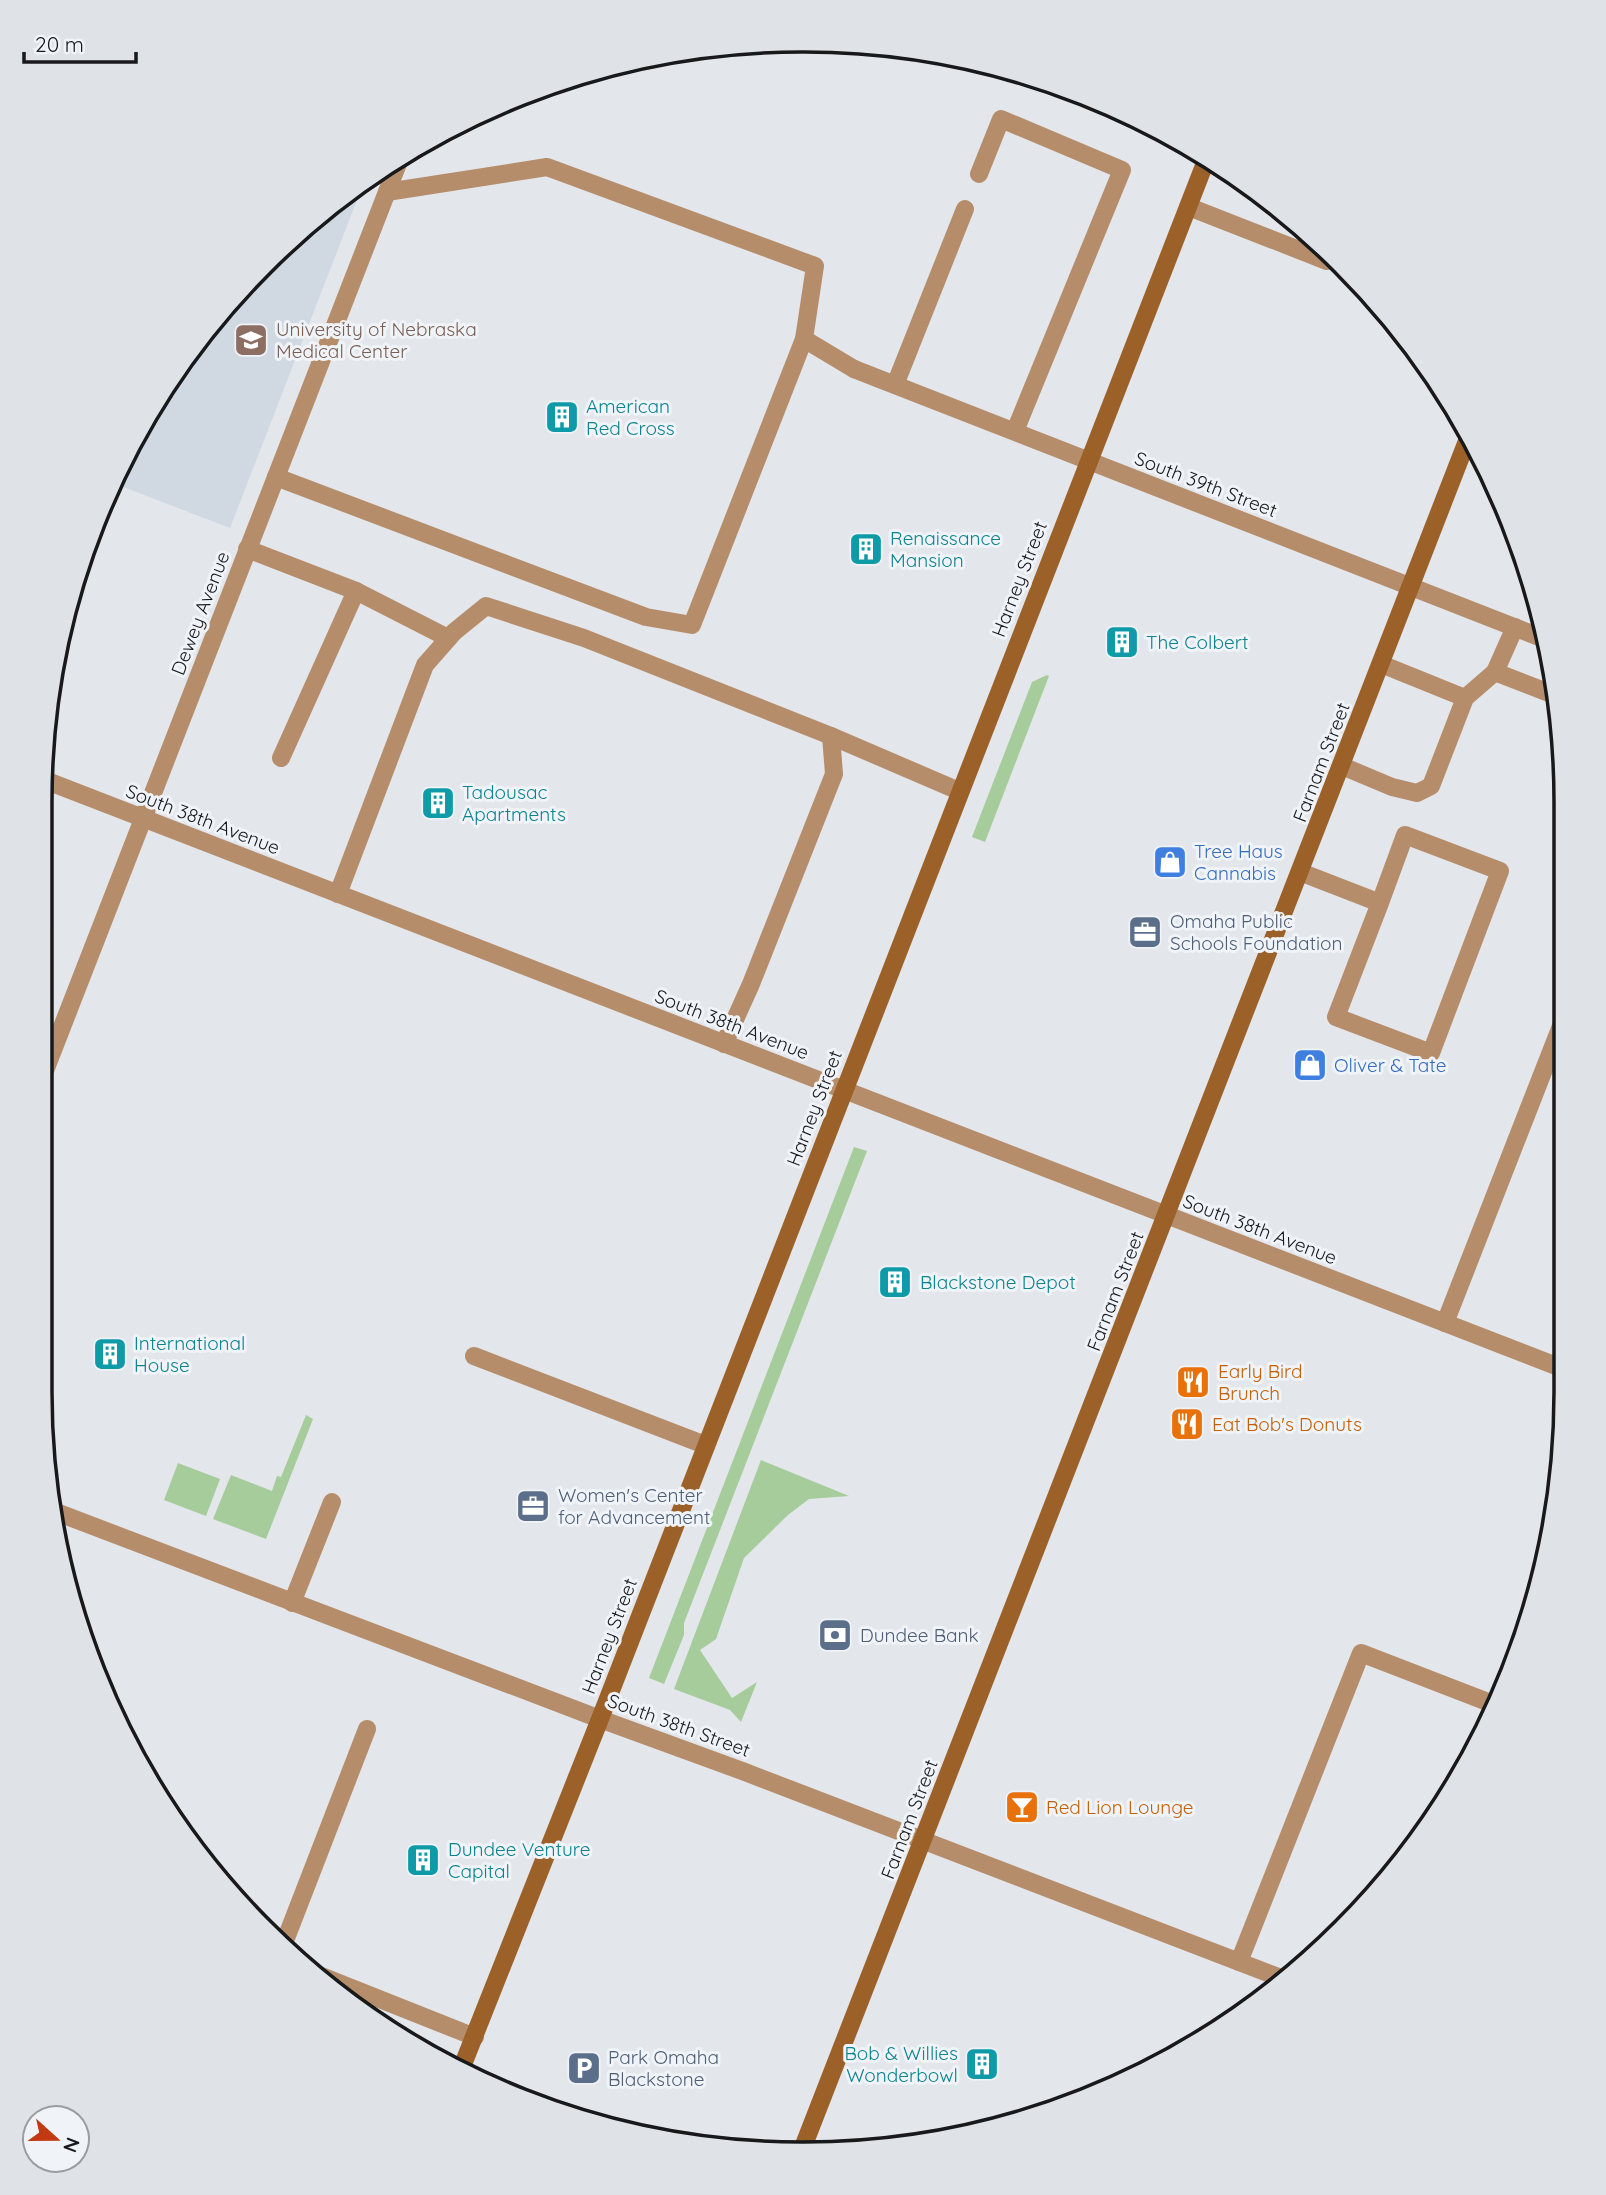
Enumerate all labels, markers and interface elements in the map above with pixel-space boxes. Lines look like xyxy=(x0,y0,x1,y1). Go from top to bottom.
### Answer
scale bar xyxy=(24,21,136,65)
text: 20 m xyxy=(35,31,84,57)
place label: University of Nebraska Medical Center xyxy=(276,317,477,363)
school or university icon: University of Nebraska Medical Center xyxy=(232,321,270,359)
place label: American Red Cross xyxy=(586,394,675,440)
building icon: American Red Cross xyxy=(543,398,581,436)
street label: South 39th Street xyxy=(1132,446,1280,522)
street label: Harney Street xyxy=(986,518,1052,640)
place label: Renaissance Mansion xyxy=(890,526,1001,572)
building icon: Renaissance Mansion xyxy=(847,530,885,568)
street label: Dewey Avenue xyxy=(165,548,235,678)
building icon: The Colbert xyxy=(1103,623,1141,661)
place label: The Colbert xyxy=(1146,630,1248,654)
street label: Farnam Street xyxy=(1287,699,1355,825)
street label: South 38th Avenue xyxy=(123,779,283,859)
place label: Tadousac Apartments xyxy=(462,780,566,826)
building icon: Tadousac Apartments xyxy=(419,784,457,822)
place label: Tree Haus Cannabis xyxy=(1194,839,1283,885)
shop icon: Tree Haus Cannabis xyxy=(1151,843,1189,881)
place label: Omaha Public Schools Foundation xyxy=(1170,909,1342,955)
office icon: Omaha Public Schools Foundation xyxy=(1126,913,1164,951)
street label: South 38th Avenue xyxy=(652,984,812,1064)
shop icon: Oliver & Tate xyxy=(1291,1046,1329,1084)
street label: Harney Street xyxy=(781,1047,847,1169)
place label: Oliver & Tate xyxy=(1334,1053,1446,1077)
street label: South 38th Avenue xyxy=(1180,1189,1340,1269)
street label: Farnam Street xyxy=(1081,1228,1149,1354)
building icon: Blackstone Depot xyxy=(876,1263,914,1301)
place label: Blackstone Depot xyxy=(920,1270,1076,1294)
place label: International House xyxy=(134,1331,245,1377)
building icon: International House xyxy=(91,1335,129,1373)
place label: Early Bird Brunch xyxy=(1218,1359,1303,1405)
restaurant icon: Early Bird Brunch xyxy=(1174,1363,1212,1401)
restaurant icon: Eat Bob's Donuts xyxy=(1168,1405,1206,1443)
place label: Eat Bob's Donuts xyxy=(1212,1412,1362,1436)
place label: Women's Center for Advancement xyxy=(558,1483,711,1529)
office icon: Women's Center for Advancement xyxy=(514,1487,552,1525)
street label: Harney Street xyxy=(576,1575,642,1697)
bank icon: Dundee Bank xyxy=(816,1616,854,1654)
place label: Dundee Bank xyxy=(860,1623,979,1647)
street label: South 38th Street xyxy=(604,1688,754,1762)
street label: Farnam Street xyxy=(875,1756,943,1882)
bar icon: Red Lion Lounge xyxy=(1003,1788,1041,1826)
place label: Red Lion Lounge xyxy=(1046,1795,1193,1819)
place label: Dundee Venture Capital xyxy=(448,1837,590,1883)
building icon: Dundee Venture Capital xyxy=(404,1841,442,1879)
place label: Bob & Willies Wonderbowl xyxy=(845,2041,958,2087)
place label: Park Omaha Blackstone xyxy=(608,2045,719,2091)
building icon: Bob & Willies Wonderbowl xyxy=(963,2045,1001,2083)
parking icon: Park Omaha Blackstone xyxy=(565,2049,603,2087)
north arrow xyxy=(21,2104,91,2174)
text: N xyxy=(58,2134,86,2156)

